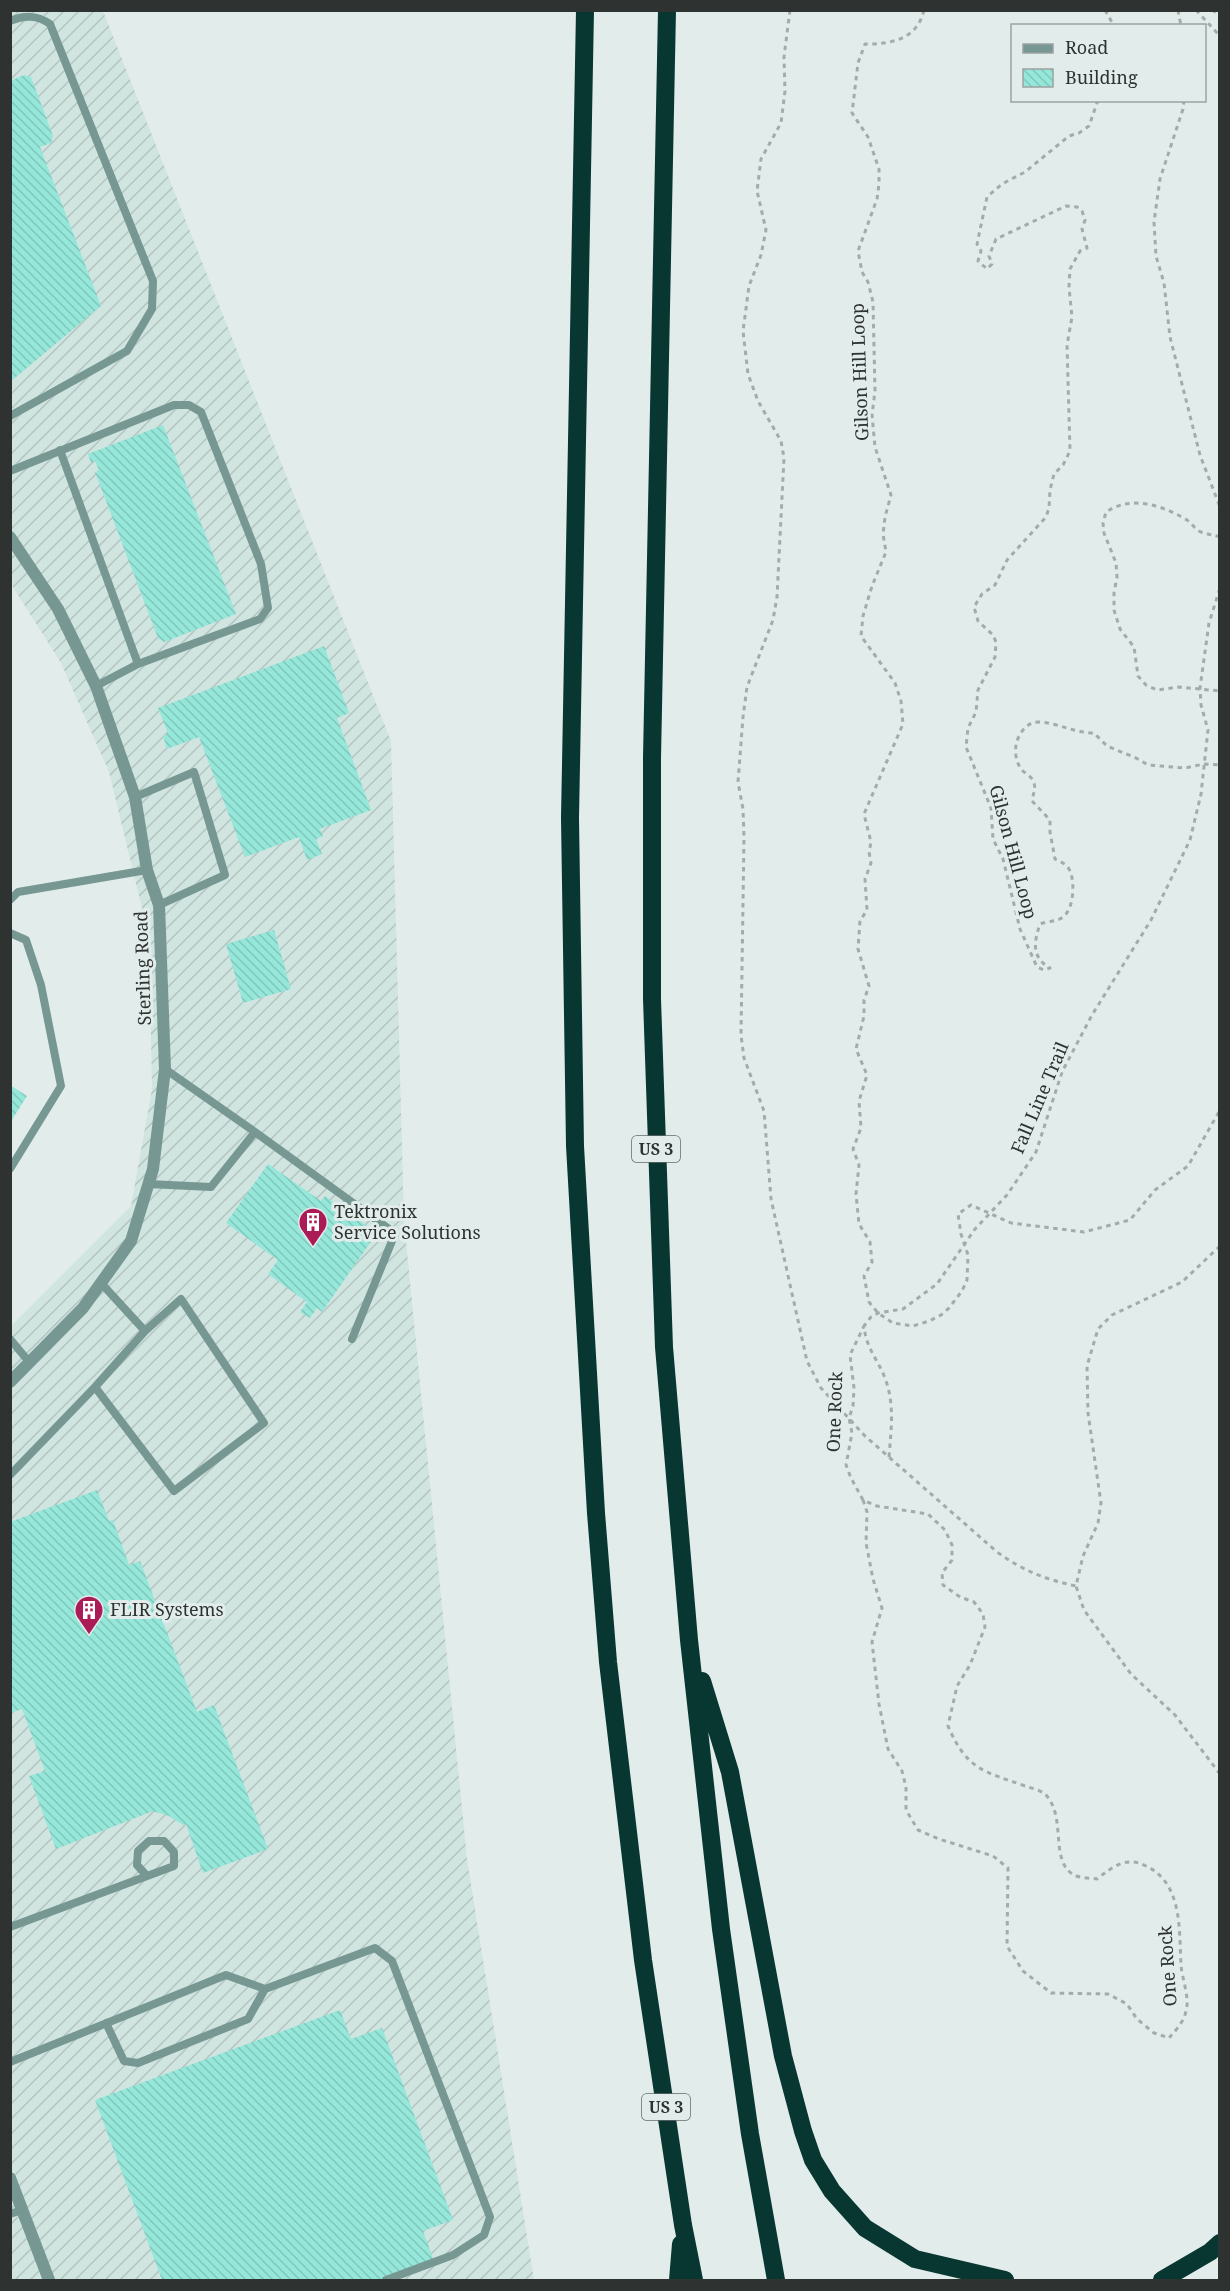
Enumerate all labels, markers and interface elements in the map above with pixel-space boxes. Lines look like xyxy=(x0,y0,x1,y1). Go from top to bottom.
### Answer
legend xyxy=(1011,24,1206,102)
text: Road xyxy=(1065,35,1108,59)
text: Building xyxy=(1065,65,1138,89)
street label: Gilson Hill Loop xyxy=(845,303,873,441)
street label: Gilson Hill Loop xyxy=(985,782,1043,921)
street label: Sterling Road xyxy=(128,910,156,1026)
street label: Fall Line Trail xyxy=(1005,1038,1074,1157)
road number: US 3 xyxy=(632,1136,680,1162)
place label: Tektronix Service Solutions xyxy=(334,1199,481,1244)
building icon: Tektronix Service Solutions xyxy=(297,1206,329,1248)
street label: One Rock xyxy=(821,1371,847,1453)
building icon: FLIR Systems xyxy=(73,1594,105,1636)
place label: FLIR Systems xyxy=(110,1597,224,1621)
street label: One Rock xyxy=(1152,1924,1182,2007)
road number: US 3 xyxy=(642,2094,690,2120)

